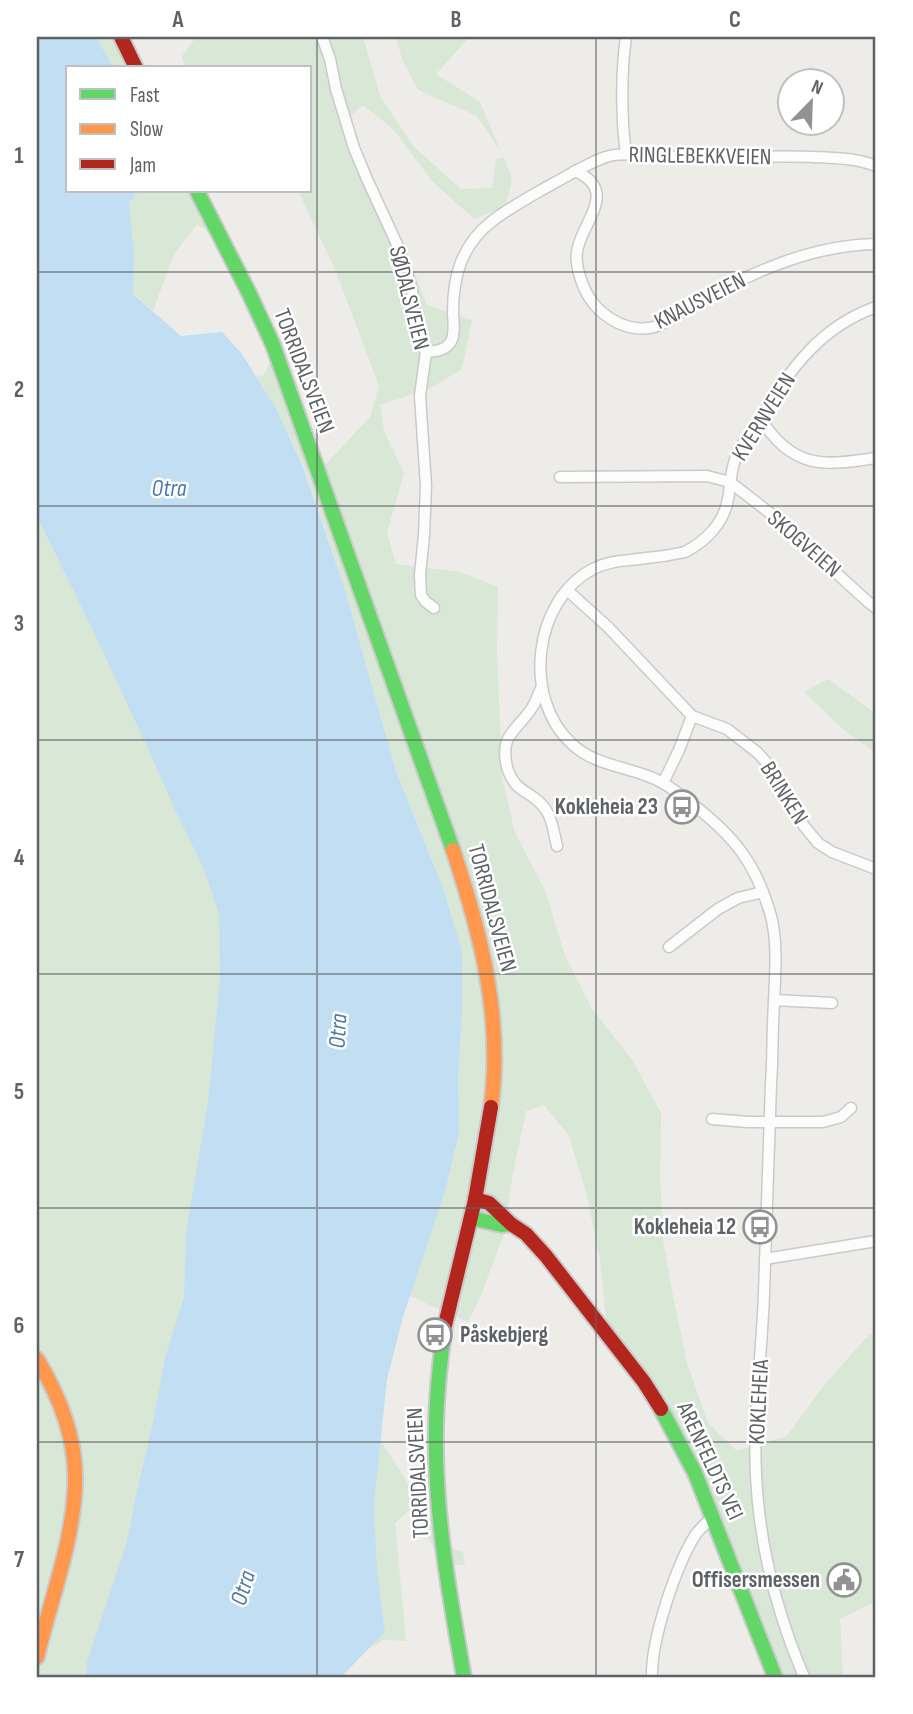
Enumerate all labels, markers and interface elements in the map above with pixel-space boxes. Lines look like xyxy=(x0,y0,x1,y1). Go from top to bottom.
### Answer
text: A xyxy=(172,6,185,34)
text: B xyxy=(451,6,462,34)
text: C xyxy=(729,6,741,34)
legend xyxy=(66,66,312,192)
north arrow xyxy=(776,66,846,136)
text: N xyxy=(808,75,826,100)
text: Fast xyxy=(130,83,160,108)
text: Slow xyxy=(130,117,164,142)
street label: RINGLEBEKKVEIEN xyxy=(628,141,772,171)
text: 1 xyxy=(14,142,24,170)
text: Jam xyxy=(129,153,156,178)
street label: SØDALSVEIEN xyxy=(383,243,435,353)
street label: KNAUSVEIEN xyxy=(650,266,750,336)
street label: TORRIDALSVEIEN xyxy=(267,305,341,437)
street label: KVERNVEIEN xyxy=(726,368,802,466)
text: 2 xyxy=(14,376,24,404)
water label: Otra xyxy=(152,474,187,503)
street label: SKOGVEIEN xyxy=(761,504,847,584)
text: 3 xyxy=(14,610,24,638)
street label: BRINKEN xyxy=(754,756,814,830)
bus stop icon: Kokleheia 23 xyxy=(663,788,701,826)
place label: Kokleheia 23 xyxy=(555,793,658,821)
street label: TORRIDALSVEIEN xyxy=(462,841,522,975)
text: 4 xyxy=(14,844,25,872)
water label: Otra xyxy=(323,1013,353,1049)
text: 5 xyxy=(14,1078,24,1106)
bus stop icon: Kokleheia 12 xyxy=(741,1208,779,1246)
place label: Kokleheia 12 xyxy=(634,1213,736,1241)
text: 6 xyxy=(14,1312,24,1340)
bus stop icon: Påskebjerg xyxy=(416,1316,454,1354)
place label: Påskebjerg xyxy=(460,1321,548,1349)
street label: KOKLEHEIA xyxy=(743,1358,775,1445)
street label: ARENFELDTS VEI xyxy=(670,1397,749,1524)
street label: TORRIDALSVEIEN xyxy=(401,1407,435,1539)
text: 7 xyxy=(14,1546,24,1574)
public building icon: Offisersmessen xyxy=(825,1561,863,1599)
place label: Offisersmessen xyxy=(692,1566,820,1594)
water label: Otra xyxy=(224,1567,262,1609)

